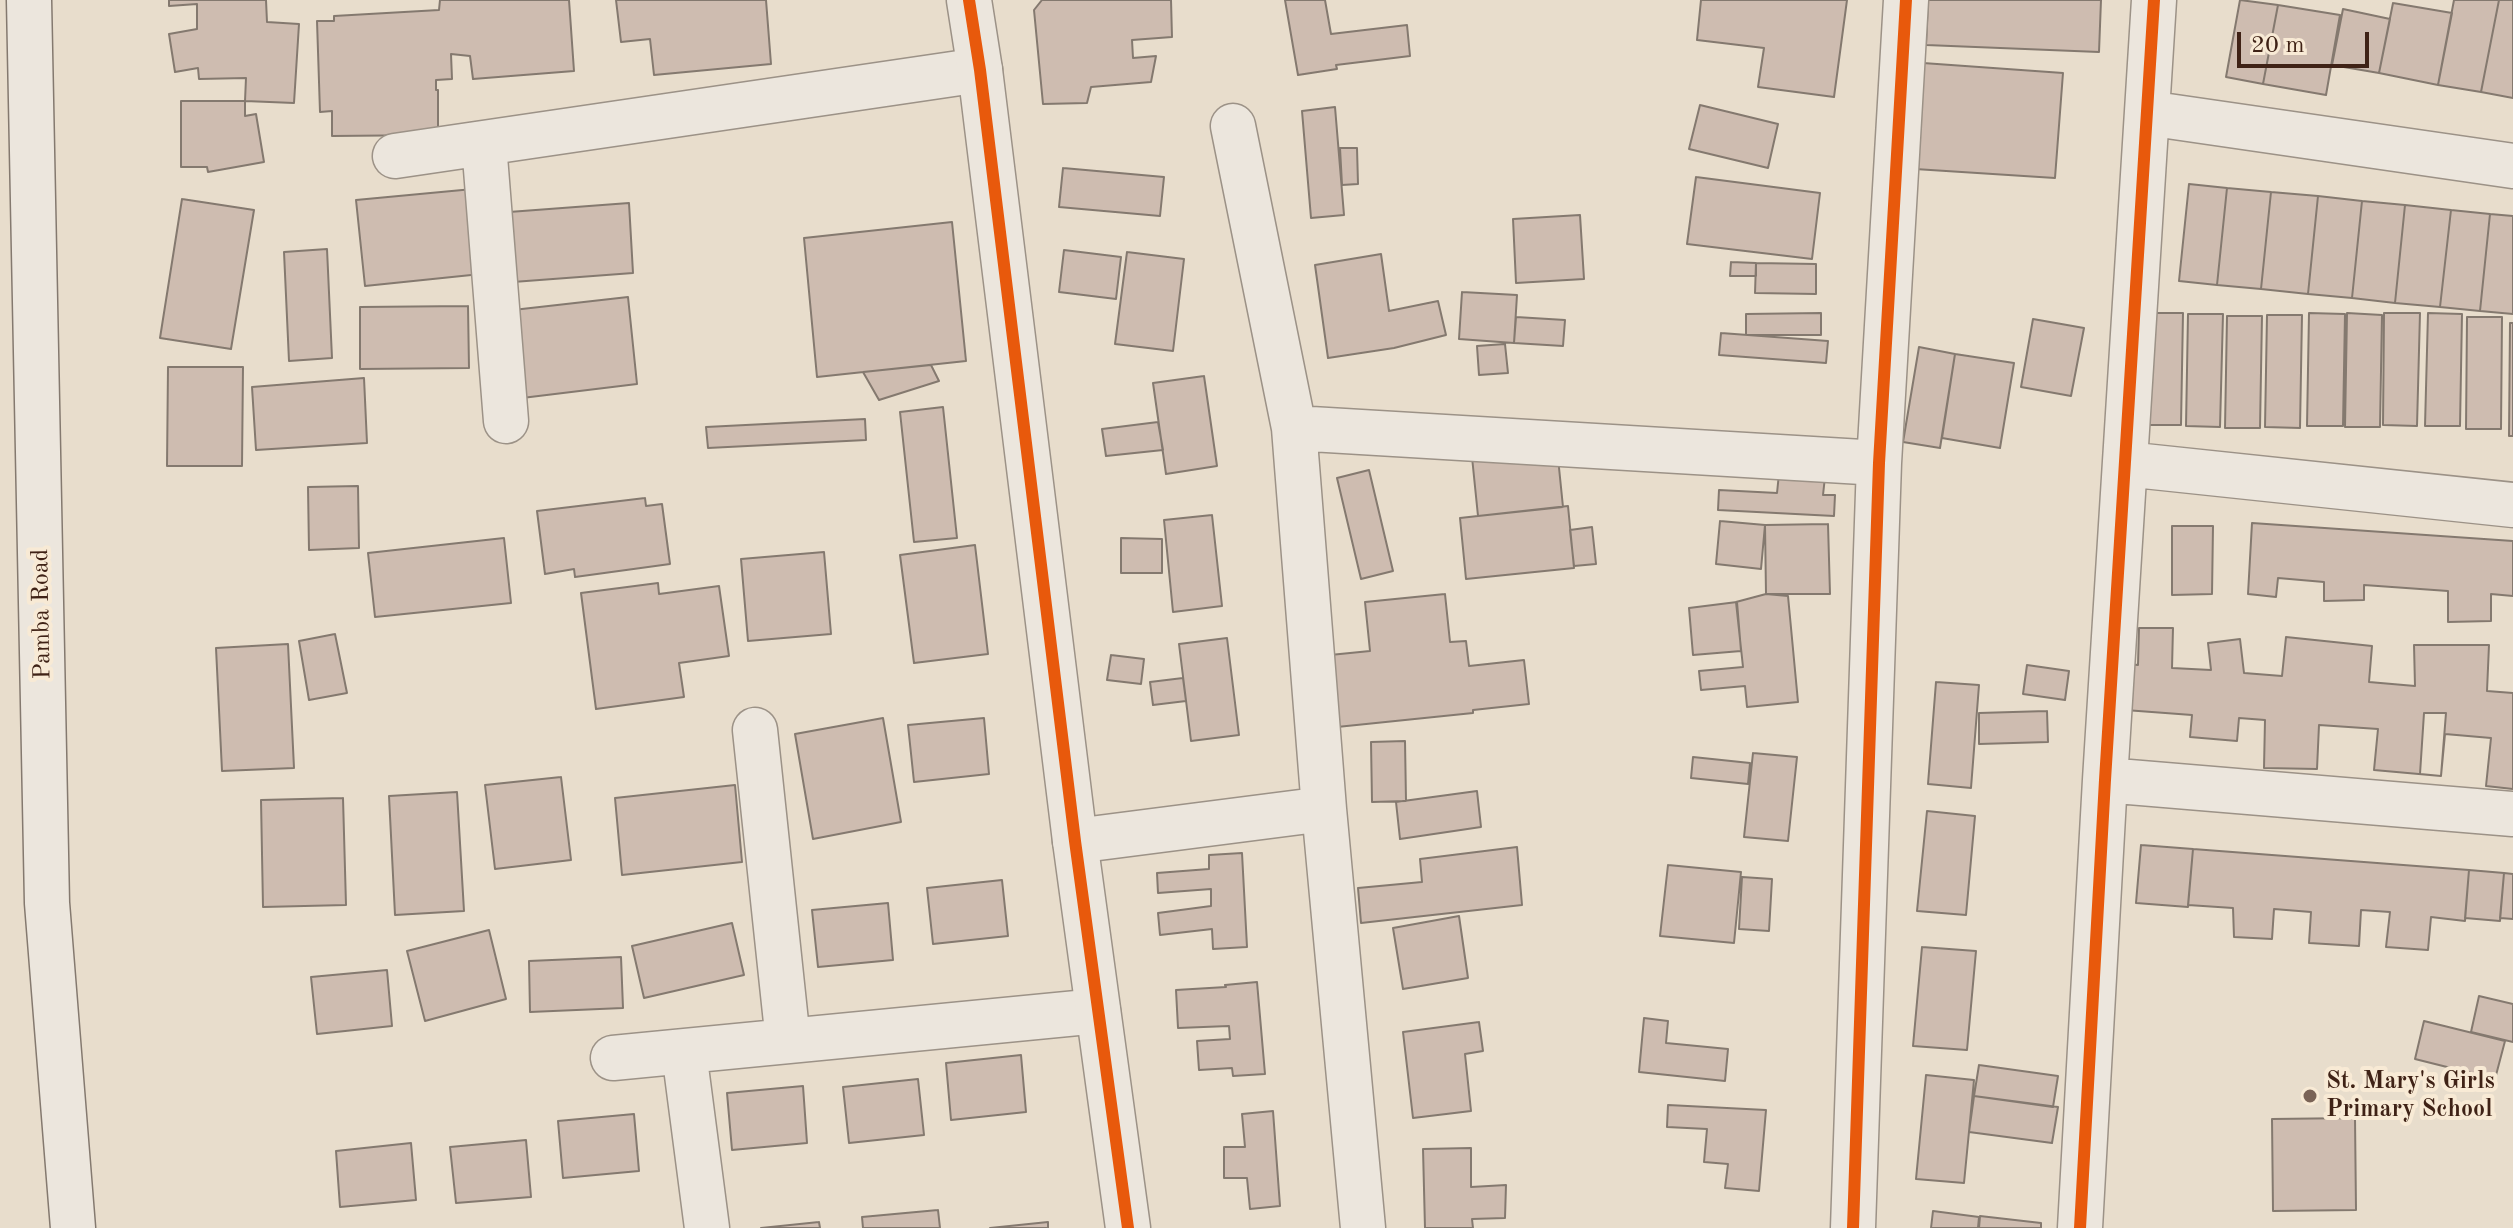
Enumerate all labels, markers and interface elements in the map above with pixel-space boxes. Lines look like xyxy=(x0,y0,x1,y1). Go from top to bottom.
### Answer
scale bar xyxy=(2241,16,2373,66)
text: 20 m xyxy=(2251,34,2305,58)
street label: Pamba Road xyxy=(26,549,58,679)
place label: St. Mary's Girls Primary School xyxy=(2326,1068,2495,1124)
marker: St. Mary's Girls Primary School xyxy=(2301,1087,2319,1105)

